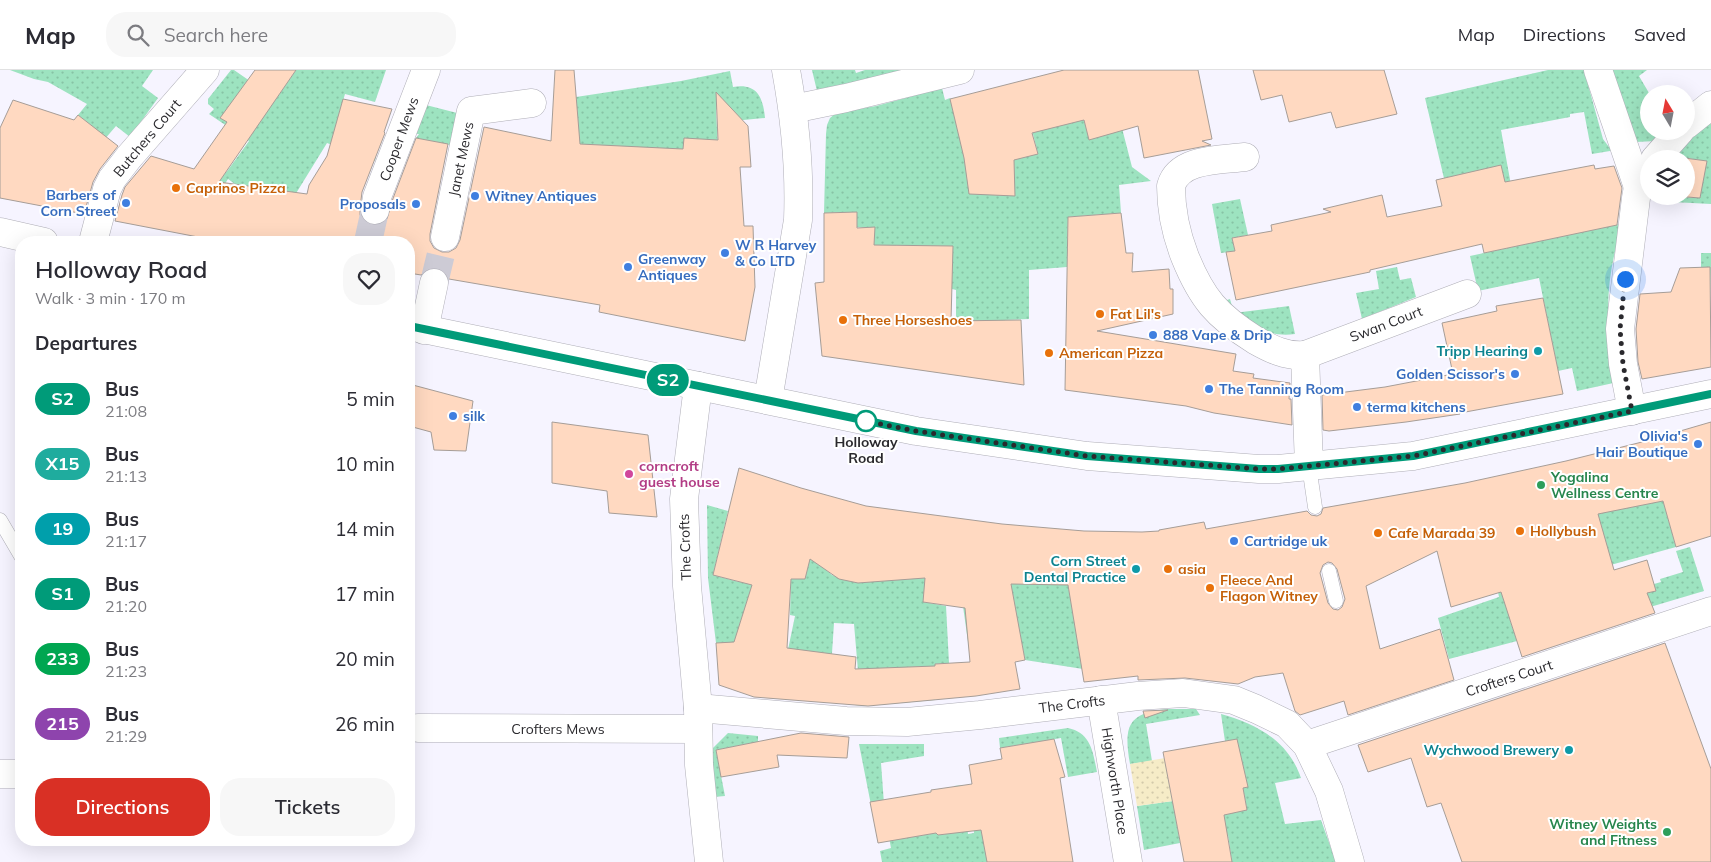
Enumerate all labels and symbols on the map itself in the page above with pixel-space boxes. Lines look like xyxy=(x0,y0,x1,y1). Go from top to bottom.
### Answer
north arrow xyxy=(1640,85,1695,140)
street label: Cooper Mews xyxy=(375,94,423,184)
street label: Butchers Court xyxy=(109,95,185,181)
street label: Janet Mews xyxy=(444,120,478,198)
place label: Caprinos Pizza xyxy=(186,179,286,197)
marker: Caprinos Pizza xyxy=(170,182,182,194)
place label: Barbers of Corn Street xyxy=(41,186,117,220)
place label: Witney Antiques xyxy=(485,187,597,205)
marker: Witney Antiques xyxy=(469,190,481,202)
place label: Proposals xyxy=(340,195,406,213)
marker: Barbers of Corn Street xyxy=(120,197,132,209)
marker: Proposals xyxy=(410,198,422,210)
place label: W R Harvey & Co LTD xyxy=(735,236,817,270)
marker: W R Harvey & Co LTD xyxy=(719,247,731,259)
place label: Greenway Antiques xyxy=(638,250,706,284)
marker: Greenway Antiques xyxy=(622,261,634,273)
your location xyxy=(1613,267,1638,292)
street label: Swan Court xyxy=(1347,302,1425,346)
place label: Fat Lil's xyxy=(1110,305,1161,323)
marker: Fat Lil's xyxy=(1094,308,1106,320)
place label: Three Horseshoes xyxy=(853,311,972,329)
marker: Three Horseshoes xyxy=(837,314,849,326)
place label: 888 Vape & Drip xyxy=(1163,326,1272,344)
marker: 888 Vape & Drip xyxy=(1147,329,1159,341)
place label: Tripp Hearing xyxy=(1437,342,1528,360)
place label: American Pizza xyxy=(1059,344,1163,362)
marker: Tripp Hearing xyxy=(1532,345,1544,357)
marker: American Pizza xyxy=(1043,347,1055,359)
line badge: S2 xyxy=(646,364,690,396)
place label: Golden Scissor's xyxy=(1396,365,1505,383)
marker: Golden Scissor's xyxy=(1509,368,1521,380)
place label: The Tanning Room xyxy=(1219,380,1344,398)
marker: The Tanning Room xyxy=(1203,383,1215,395)
place label: terma kitchens xyxy=(1367,398,1466,416)
marker: terma kitchens xyxy=(1351,401,1363,413)
place label: silk xyxy=(463,407,485,425)
marker: silk xyxy=(447,410,459,422)
marker: Holloway Road xyxy=(855,410,877,432)
place label: Olivia's Hair Boutique xyxy=(1596,427,1688,461)
place label: Holloway Road xyxy=(834,433,898,467)
marker: Olivia's Hair Boutique xyxy=(1692,438,1704,450)
place label: corncroft guest house xyxy=(639,457,720,491)
marker: corncroft guest house xyxy=(623,468,635,480)
place label: Yogalina Wellness Centre xyxy=(1550,468,1659,502)
marker: Yogalina Wellness Centre xyxy=(1535,479,1547,491)
street label: The Crofts xyxy=(675,513,695,581)
place label: Hollybush xyxy=(1530,522,1597,540)
place label: Cafe Marada 39 xyxy=(1388,524,1495,542)
marker: Hollybush xyxy=(1514,525,1526,537)
marker: Cafe Marada 39 xyxy=(1372,527,1384,539)
place label: Cartridge uk xyxy=(1244,532,1328,550)
marker: Cartridge uk xyxy=(1228,535,1240,547)
place label: Corn Street Dental Practice xyxy=(1024,552,1127,586)
place label: asia xyxy=(1178,560,1206,578)
marker: Corn Street Dental Practice xyxy=(1130,563,1142,575)
marker: asia xyxy=(1162,563,1174,575)
place label: Fleece And Flagon Witney xyxy=(1220,571,1318,605)
marker: Fleece And Flagon Witney xyxy=(1204,582,1216,594)
street label: Crofters Court xyxy=(1463,655,1555,701)
street label: The Crofts xyxy=(1038,691,1106,717)
street label: Crofters Mews xyxy=(511,720,605,738)
street label: Highworth Place xyxy=(1098,726,1132,836)
place label: Wychwood Brewery xyxy=(1423,741,1559,759)
marker: Wychwood Brewery xyxy=(1563,744,1575,756)
place label: Witney Weights and Fitness xyxy=(1549,815,1657,849)
marker: Witney Weights and Fitness xyxy=(1661,826,1673,838)

